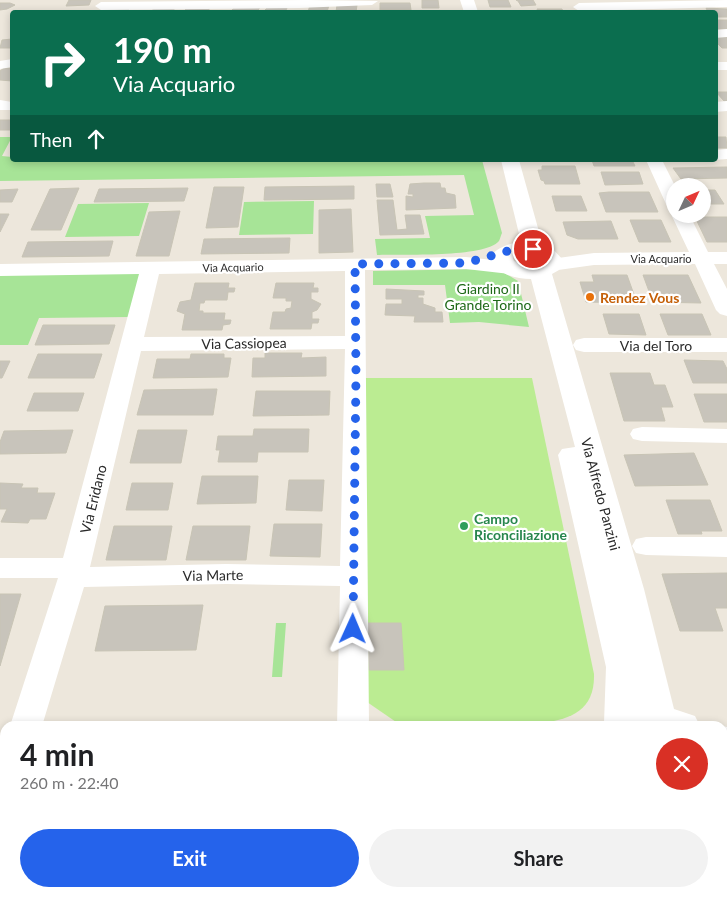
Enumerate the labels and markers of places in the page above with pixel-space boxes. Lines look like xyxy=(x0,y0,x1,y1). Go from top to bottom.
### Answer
pin xyxy=(512,228,554,270)
place label: Rendez Vous xyxy=(600,289,679,306)
marker: Rendez Vous xyxy=(584,291,596,303)
place label: Campo Riconciliazione xyxy=(474,510,567,543)
marker: Campo Riconciliazione xyxy=(458,520,470,532)

